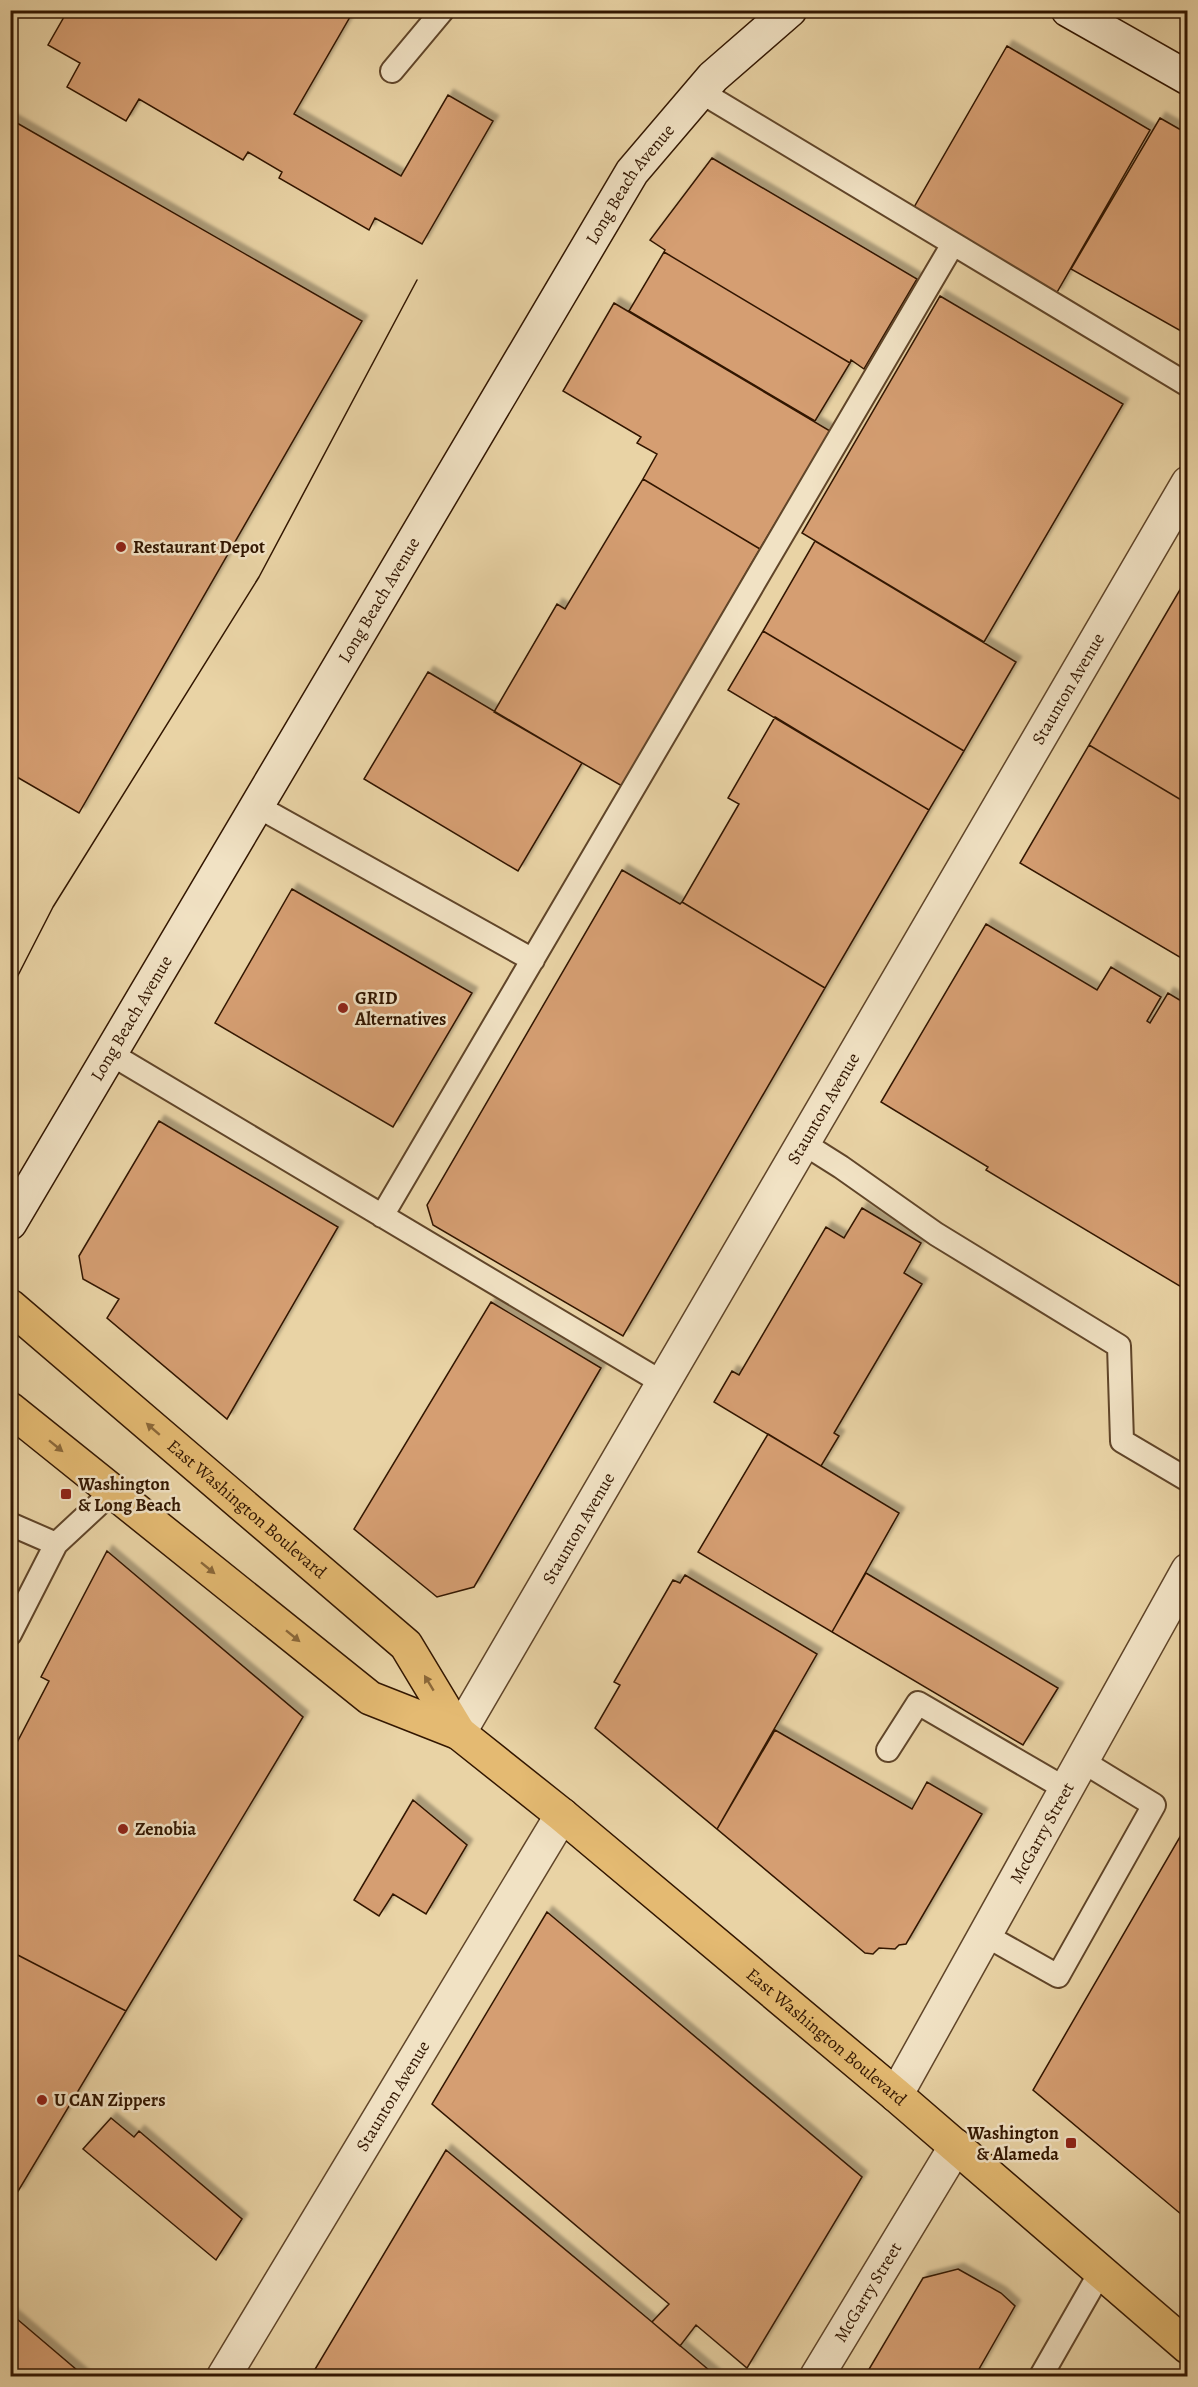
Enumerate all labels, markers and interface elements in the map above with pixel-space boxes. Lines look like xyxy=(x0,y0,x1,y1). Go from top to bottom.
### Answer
street label: Long Beach Avenue xyxy=(580,119,680,249)
street label: Long Beach Avenue xyxy=(332,533,425,667)
place label: Restaurant Depot xyxy=(133,535,265,559)
marker: Restaurant Depot xyxy=(114,540,128,554)
street label: Staunton Avenue xyxy=(1026,628,1110,749)
street label: Long Beach Avenue xyxy=(85,951,178,1085)
place label: GRID Alternatives xyxy=(354,986,446,1031)
marker: GRID Alternatives xyxy=(336,1001,350,1015)
street label: Staunton Avenue xyxy=(781,1048,865,1169)
one-way arrow xyxy=(145,1422,161,1435)
street label: East Washington Boulevard xyxy=(162,1434,332,1584)
one-way arrow xyxy=(48,1439,64,1452)
street label: Staunton Avenue xyxy=(536,1468,620,1589)
place label: Washington & Long Beach xyxy=(77,1472,181,1517)
marker: Washington & Long Beach xyxy=(59,1487,73,1501)
one-way arrow xyxy=(200,1561,216,1574)
one-way arrow xyxy=(285,1629,301,1642)
one-way arrow xyxy=(423,1675,434,1691)
street label: McGarry Street xyxy=(1004,1778,1080,1888)
place label: Zenobia xyxy=(135,1817,196,1841)
marker: Zenobia xyxy=(116,1822,130,1836)
street label: East Washington Boulevard xyxy=(741,1962,912,2111)
street label: Staunton Avenue xyxy=(350,2036,435,2156)
place label: U CAN Zippers xyxy=(54,2088,166,2112)
marker: U CAN Zippers xyxy=(35,2093,49,2107)
place label: Washington & Alameda xyxy=(966,2121,1059,2166)
marker: Washington & Alameda xyxy=(1064,2136,1078,2150)
street label: McGarry Street xyxy=(828,2238,907,2347)

